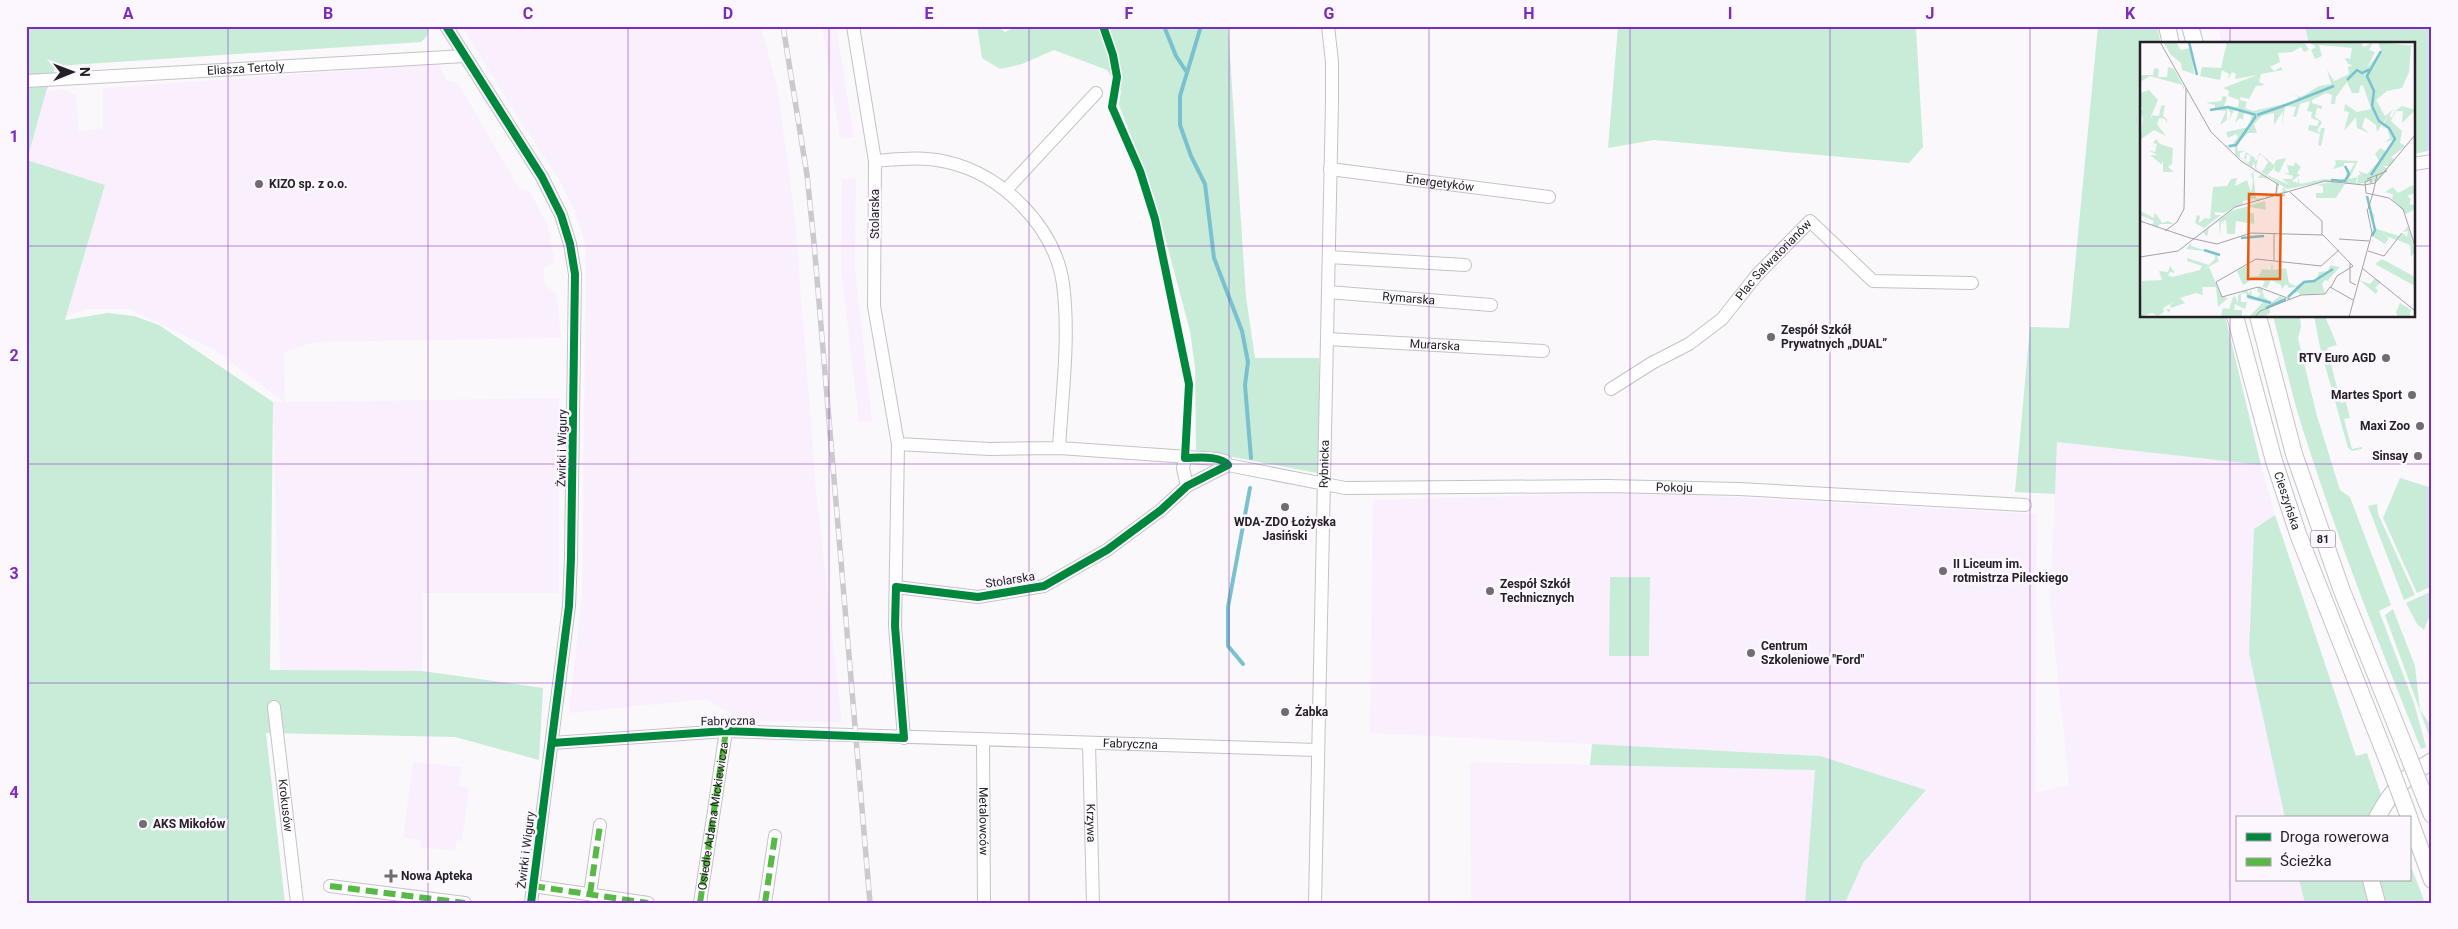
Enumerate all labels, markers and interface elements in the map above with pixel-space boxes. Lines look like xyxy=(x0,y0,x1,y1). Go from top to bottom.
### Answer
text: A xyxy=(123,4,134,23)
text: B xyxy=(323,4,333,23)
text: C xyxy=(523,4,533,23)
text: D xyxy=(723,4,733,23)
text: E xyxy=(925,4,934,23)
text: F xyxy=(1125,4,1134,23)
text: G xyxy=(1324,4,1335,23)
text: H xyxy=(1523,4,1535,23)
text: I xyxy=(1728,4,1732,23)
text: J xyxy=(1926,4,1934,23)
text: K xyxy=(2125,4,2136,23)
text: L xyxy=(2326,4,2335,23)
inset map xyxy=(2140,42,2416,318)
north arrow xyxy=(48,48,98,98)
street label: Eliasza Tertoły xyxy=(207,59,285,78)
text: N xyxy=(77,67,93,77)
text: 1 xyxy=(9,127,19,146)
street label: Energetyków xyxy=(1405,172,1475,194)
place label: KIZO sp. z o.o. xyxy=(269,177,348,191)
marker: KIZO sp. z o.o. xyxy=(253,178,265,190)
street label: Stolarska xyxy=(868,189,882,239)
street label: Plac Salwatorianów xyxy=(1733,217,1814,303)
street label: Rymarska xyxy=(1382,289,1436,308)
place label: Zespół Szkół Prywatnych „DUAL” xyxy=(1781,323,1887,351)
marker: Zespół Szkół Prywatnych „DUAL” xyxy=(1765,331,1777,343)
street label: Murarska xyxy=(1409,337,1460,353)
text: 2 xyxy=(9,346,19,365)
place label: RTV Euro AGD xyxy=(2299,351,2376,365)
marker: RTV Euro AGD xyxy=(2380,352,2392,364)
place label: Martes Sport xyxy=(2331,388,2402,402)
marker: Martes Sport xyxy=(2406,389,2418,401)
street label: Żwirki i Wigury xyxy=(553,409,570,487)
place label: Maxi Zoo xyxy=(2360,419,2410,433)
marker: Maxi Zoo xyxy=(2414,420,2426,432)
street label: Rybnicka xyxy=(1317,440,1332,488)
place label: Sinsay xyxy=(2372,449,2409,463)
marker: Sinsay xyxy=(2412,450,2424,462)
street label: Cieszyńska xyxy=(2271,470,2303,532)
street label: Pokoju xyxy=(1656,480,1693,495)
marker: WDA-ZDO Łożyska Jasiński xyxy=(1279,501,1291,513)
place label: WDA-ZDO Łożyska Jasiński xyxy=(1234,515,1336,543)
road number: 81 xyxy=(2310,530,2336,548)
place label: II Liceum im. rotmistrza Pileckiego xyxy=(1953,557,2068,585)
text: 3 xyxy=(9,564,19,583)
marker: II Liceum im. rotmistrza Pileckiego xyxy=(1937,565,1949,577)
street label: Stolarska xyxy=(984,569,1036,591)
place label: Zespół Szkół Technicznych xyxy=(1500,577,1575,605)
marker: Zespół Szkół Technicznych xyxy=(1484,585,1496,597)
place label: Centrum Szkoleniowe "Ford" xyxy=(1761,639,1864,667)
marker: Centrum Szkoleniowe "Ford" xyxy=(1745,647,1757,659)
place label: Żabka xyxy=(1295,704,1329,719)
marker: Żabka xyxy=(1279,706,1291,718)
street label: Fabryczna xyxy=(700,714,756,728)
street label: Fabryczna xyxy=(1103,736,1158,752)
street label: Osiedle Adama Mickiewicza xyxy=(695,741,731,891)
street label: Krokusów xyxy=(275,778,296,833)
text: 4 xyxy=(9,783,19,802)
street label: Metalowców xyxy=(976,787,991,855)
street label: Krzywa xyxy=(1084,803,1098,843)
street label: Żwirki i Wigury xyxy=(513,810,538,889)
legend xyxy=(2236,816,2410,882)
place label: AKS Mikołów xyxy=(153,817,225,831)
marker: AKS Mikołów xyxy=(137,818,149,830)
text: Droga rowerowa xyxy=(2280,828,2389,846)
text: Ścieżka xyxy=(2280,852,2332,870)
place label: Nowa Apteka xyxy=(401,869,473,883)
marker: Nowa Apteka xyxy=(385,870,397,882)

